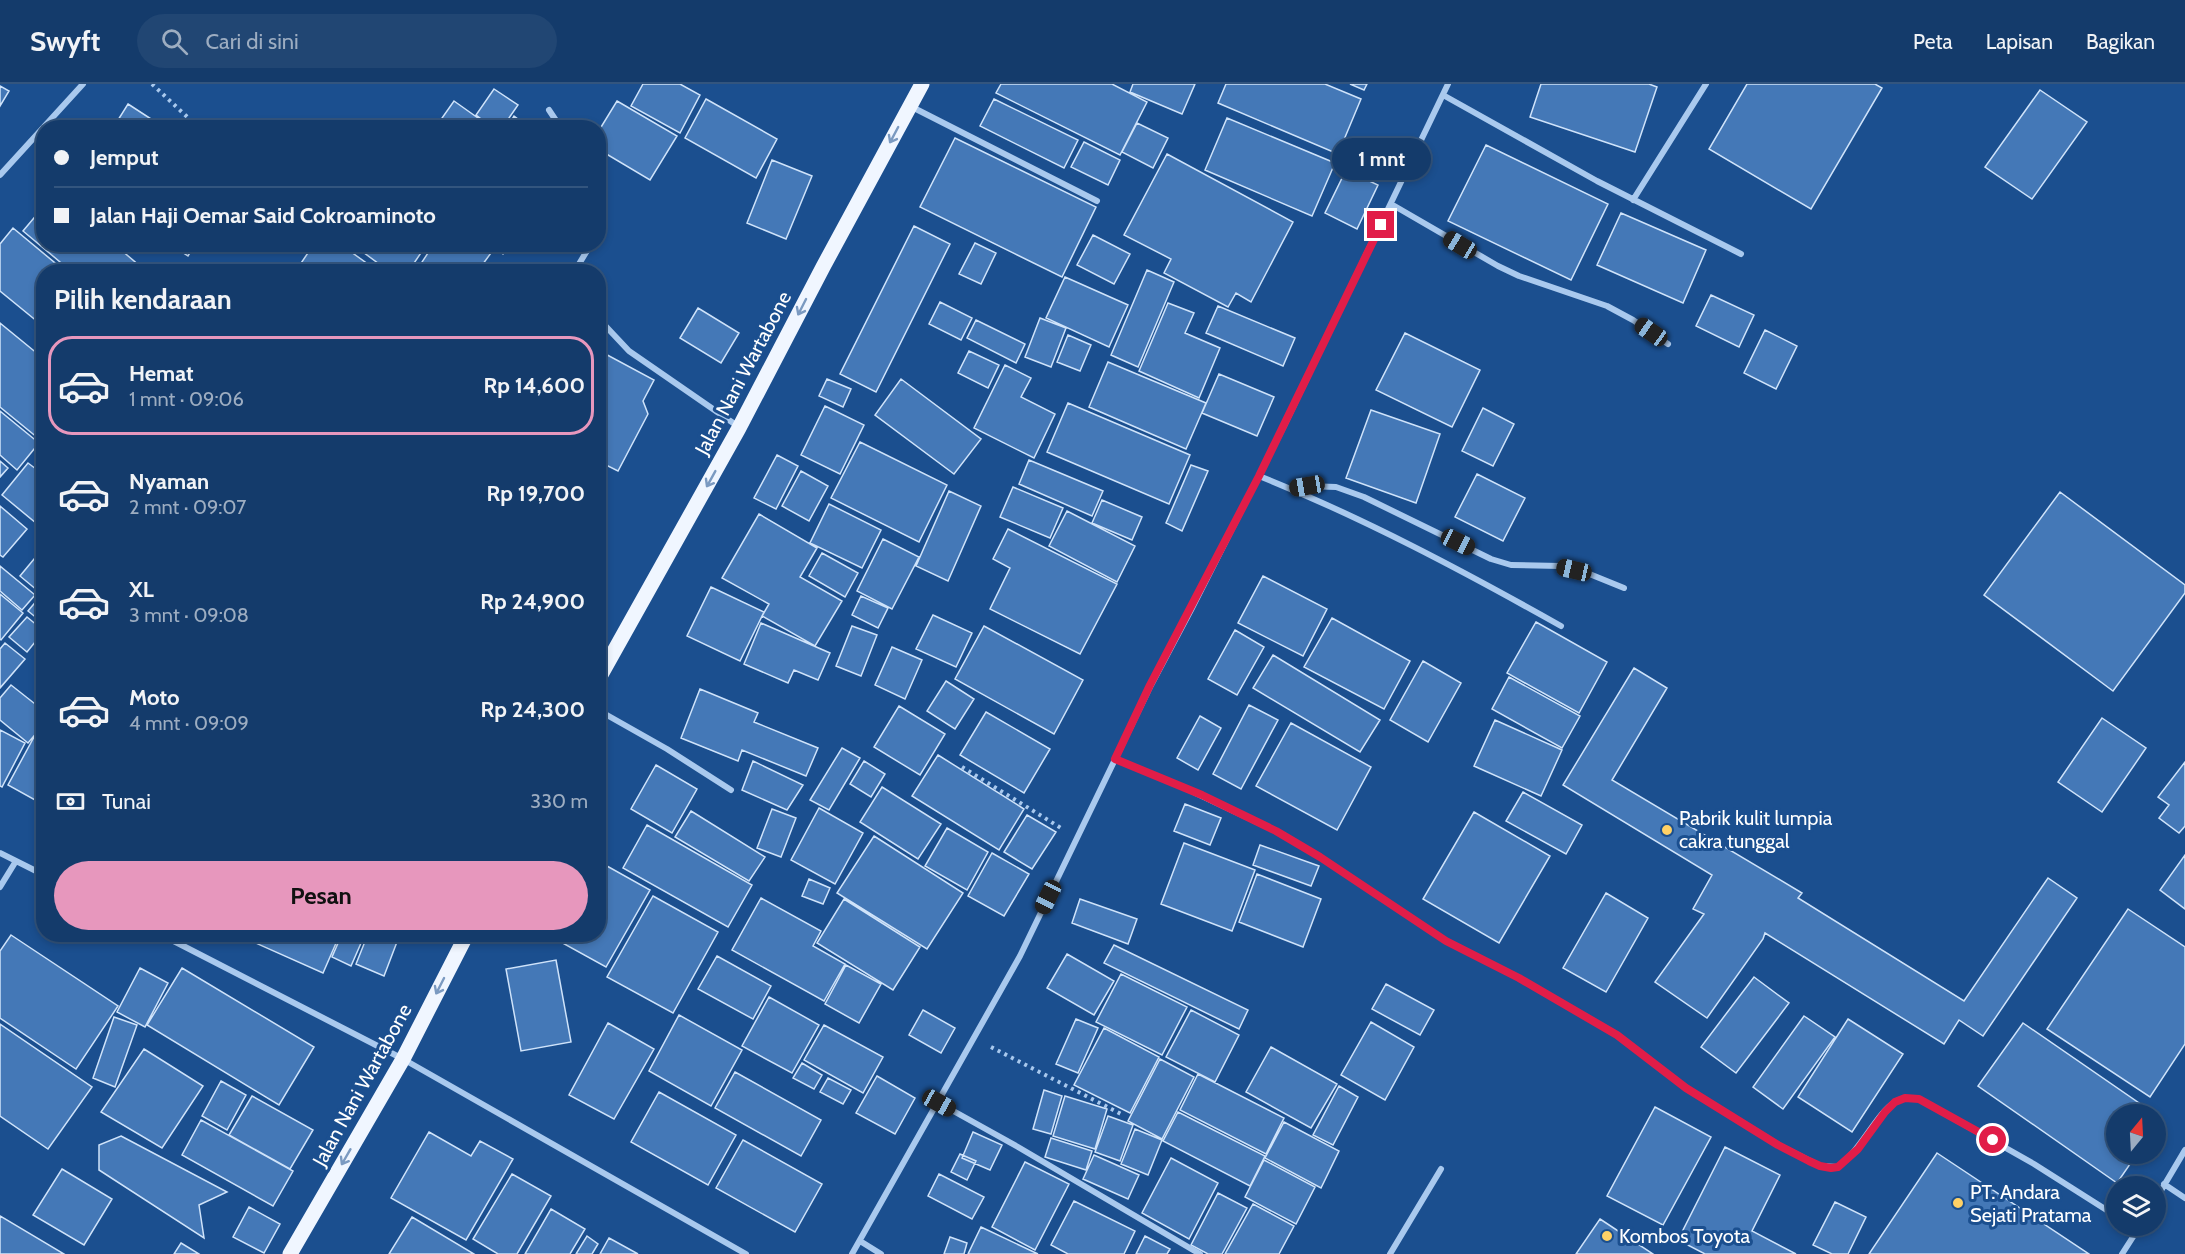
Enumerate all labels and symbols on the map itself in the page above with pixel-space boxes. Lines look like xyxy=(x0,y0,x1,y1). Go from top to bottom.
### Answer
one-way arrow xyxy=(888,126,899,144)
callout: 1 mnt xyxy=(1332,138,1430,180)
route end xyxy=(1367,211,1394,238)
car xyxy=(1440,228,1480,262)
street label: Jalan Nani Wartabone xyxy=(689,287,796,460)
one-way arrow xyxy=(796,298,808,315)
car xyxy=(1631,314,1671,350)
one-way arrow xyxy=(705,470,716,488)
car xyxy=(1288,474,1326,498)
car xyxy=(1438,526,1478,558)
car xyxy=(1554,557,1594,583)
place label: Pabrik kulit lumpia cakra tunggal xyxy=(1679,806,1833,853)
marker: Pabrik kulit lumpia cakra tunggal xyxy=(1660,823,1674,837)
car xyxy=(1032,877,1064,917)
one-way arrow xyxy=(434,977,445,995)
street label: Jalan Nani Wartabone xyxy=(307,1000,417,1171)
car xyxy=(919,1086,959,1120)
north arrow xyxy=(2106,1104,2166,1164)
route start xyxy=(1979,1126,2006,1153)
one-way arrow xyxy=(340,1148,352,1165)
place label: PT. Andara Sejati Pratama xyxy=(1970,1180,2092,1227)
marker: PT. Andara Sejati Pratama xyxy=(1951,1196,1965,1210)
place label: Kombos Toyota xyxy=(1619,1224,1750,1248)
marker: Kombos Toyota xyxy=(1600,1229,1614,1243)

